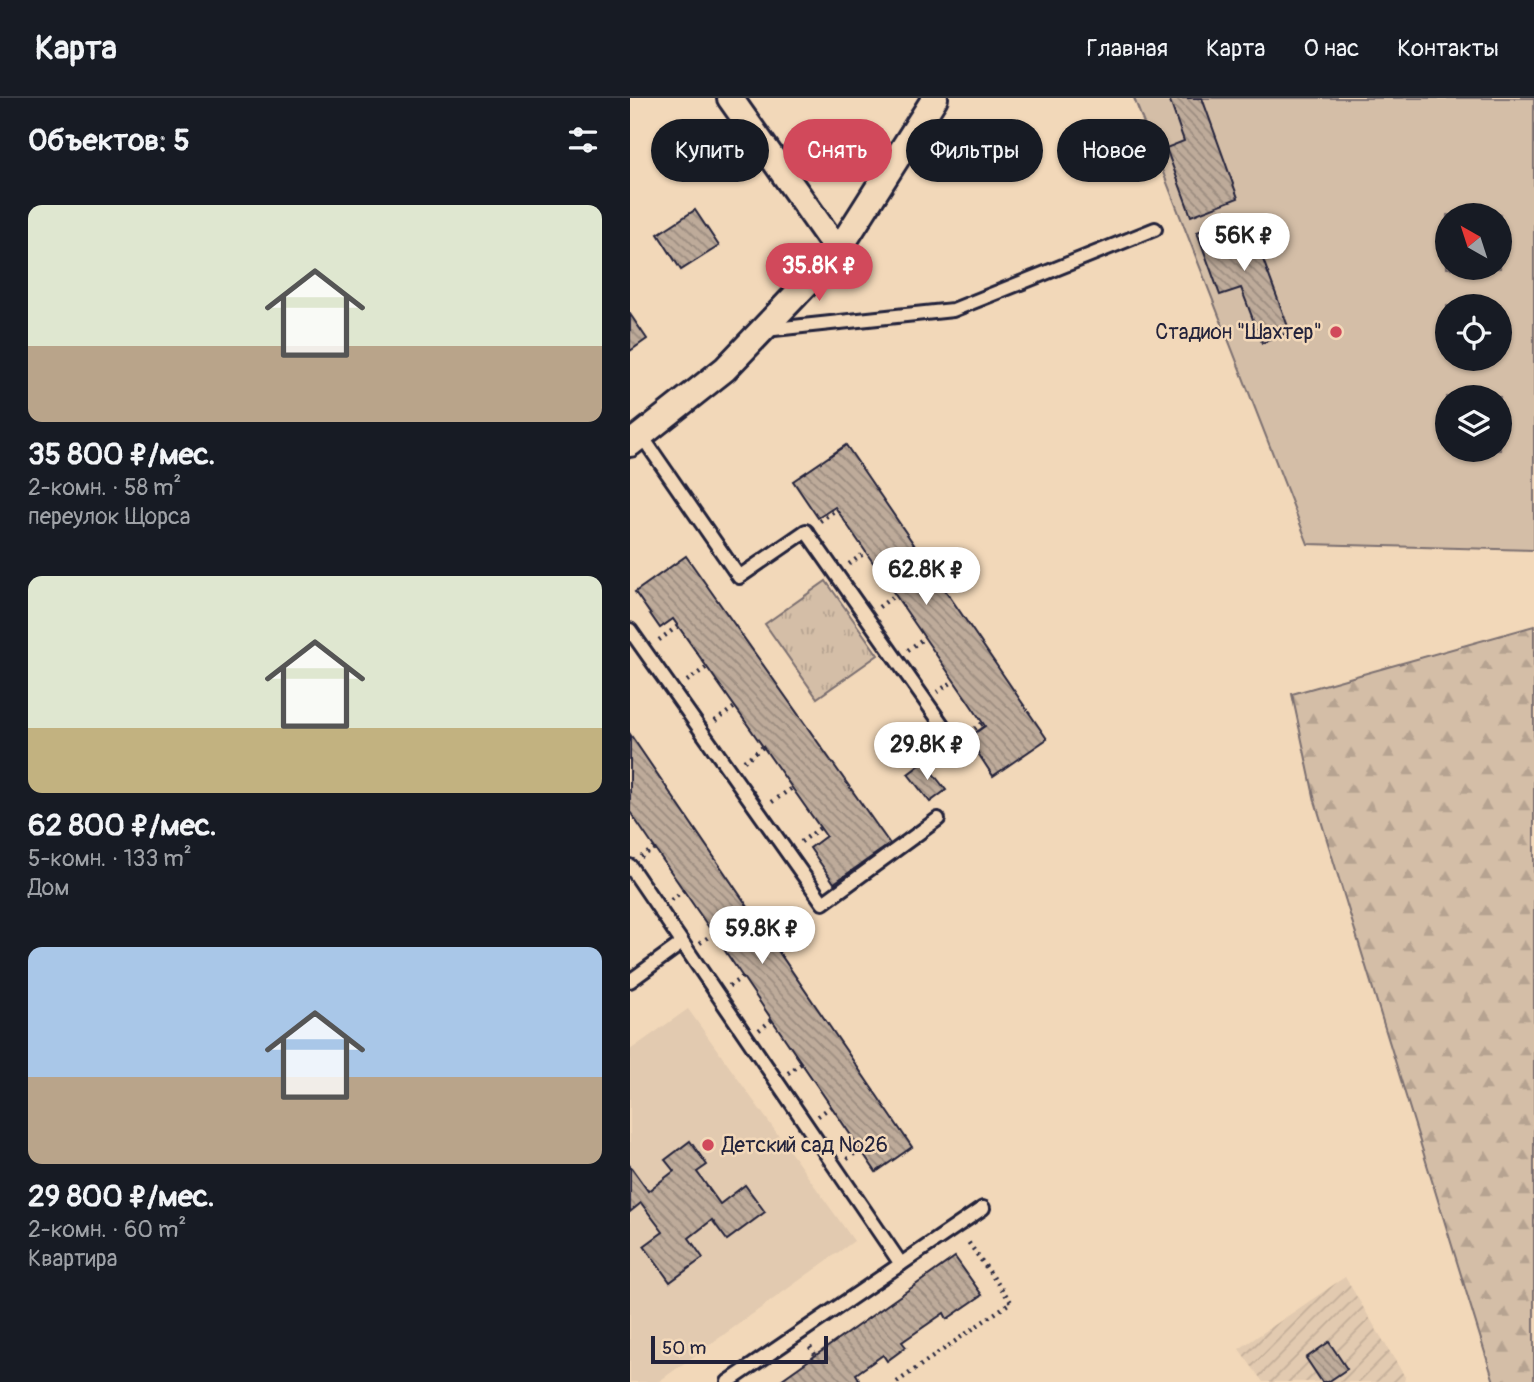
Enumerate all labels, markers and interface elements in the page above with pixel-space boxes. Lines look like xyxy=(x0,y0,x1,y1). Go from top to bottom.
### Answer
text: Карта xyxy=(35,28,117,69)
text: Главная xyxy=(1087,34,1168,63)
text: Карта xyxy=(1206,34,1266,63)
text: О нас xyxy=(1304,34,1359,63)
text: Контакты xyxy=(1397,34,1499,63)
chip: Купить xyxy=(651,119,769,182)
chip: Снять xyxy=(783,119,892,182)
chip: Фильтры xyxy=(906,119,1043,182)
chip: Новое xyxy=(1057,119,1170,182)
icon: filters xyxy=(564,121,602,159)
text: Объектов: 5 xyxy=(28,122,190,159)
north arrow xyxy=(1435,203,1512,280)
map controls xyxy=(1435,203,1512,462)
pin: 56K ₽ xyxy=(1195,214,1293,273)
text: 56K ₽ xyxy=(1215,221,1273,250)
pin: 35.8K ₽ xyxy=(754,244,884,303)
icon: home xyxy=(252,250,378,376)
text: 35.8K ₽ xyxy=(782,251,856,280)
button: locate xyxy=(1435,294,1512,371)
place label: Стадион "Шахтер" xyxy=(1155,319,1322,346)
marker: Стадион "Шахтер" xyxy=(1328,324,1344,340)
button: layers xyxy=(1435,385,1512,462)
text: 35 800 ₽/мес. xyxy=(28,436,215,473)
text: 2-комн. · 58 m² xyxy=(28,473,181,502)
text: переулок Щорса xyxy=(28,502,190,531)
pin: 62.8K ₽ xyxy=(861,547,991,607)
text: 62.8K ₽ xyxy=(888,555,964,584)
icon: home xyxy=(252,621,378,747)
pin: 29.8K ₽ xyxy=(862,722,992,782)
text: 29.8K ₽ xyxy=(890,730,964,759)
text: 62 800 ₽/мес. xyxy=(28,807,217,844)
text: 5-комн. · 133 m² xyxy=(28,844,192,873)
text: Дом xyxy=(28,873,69,902)
pin: 59.8K ₽ xyxy=(697,906,827,966)
text: 59.8K ₽ xyxy=(725,914,799,943)
icon: home xyxy=(252,992,378,1118)
place label: Детский сад №26 xyxy=(721,1132,888,1159)
marker: Детский сад №26 xyxy=(700,1137,716,1153)
text: 29 800 ₽/мес. xyxy=(28,1178,214,1215)
text: 2-комн. · 60 m² xyxy=(28,1215,186,1244)
text: Квартира xyxy=(28,1244,117,1273)
scale bar xyxy=(651,1333,828,1365)
text: 50 m xyxy=(662,1336,706,1360)

